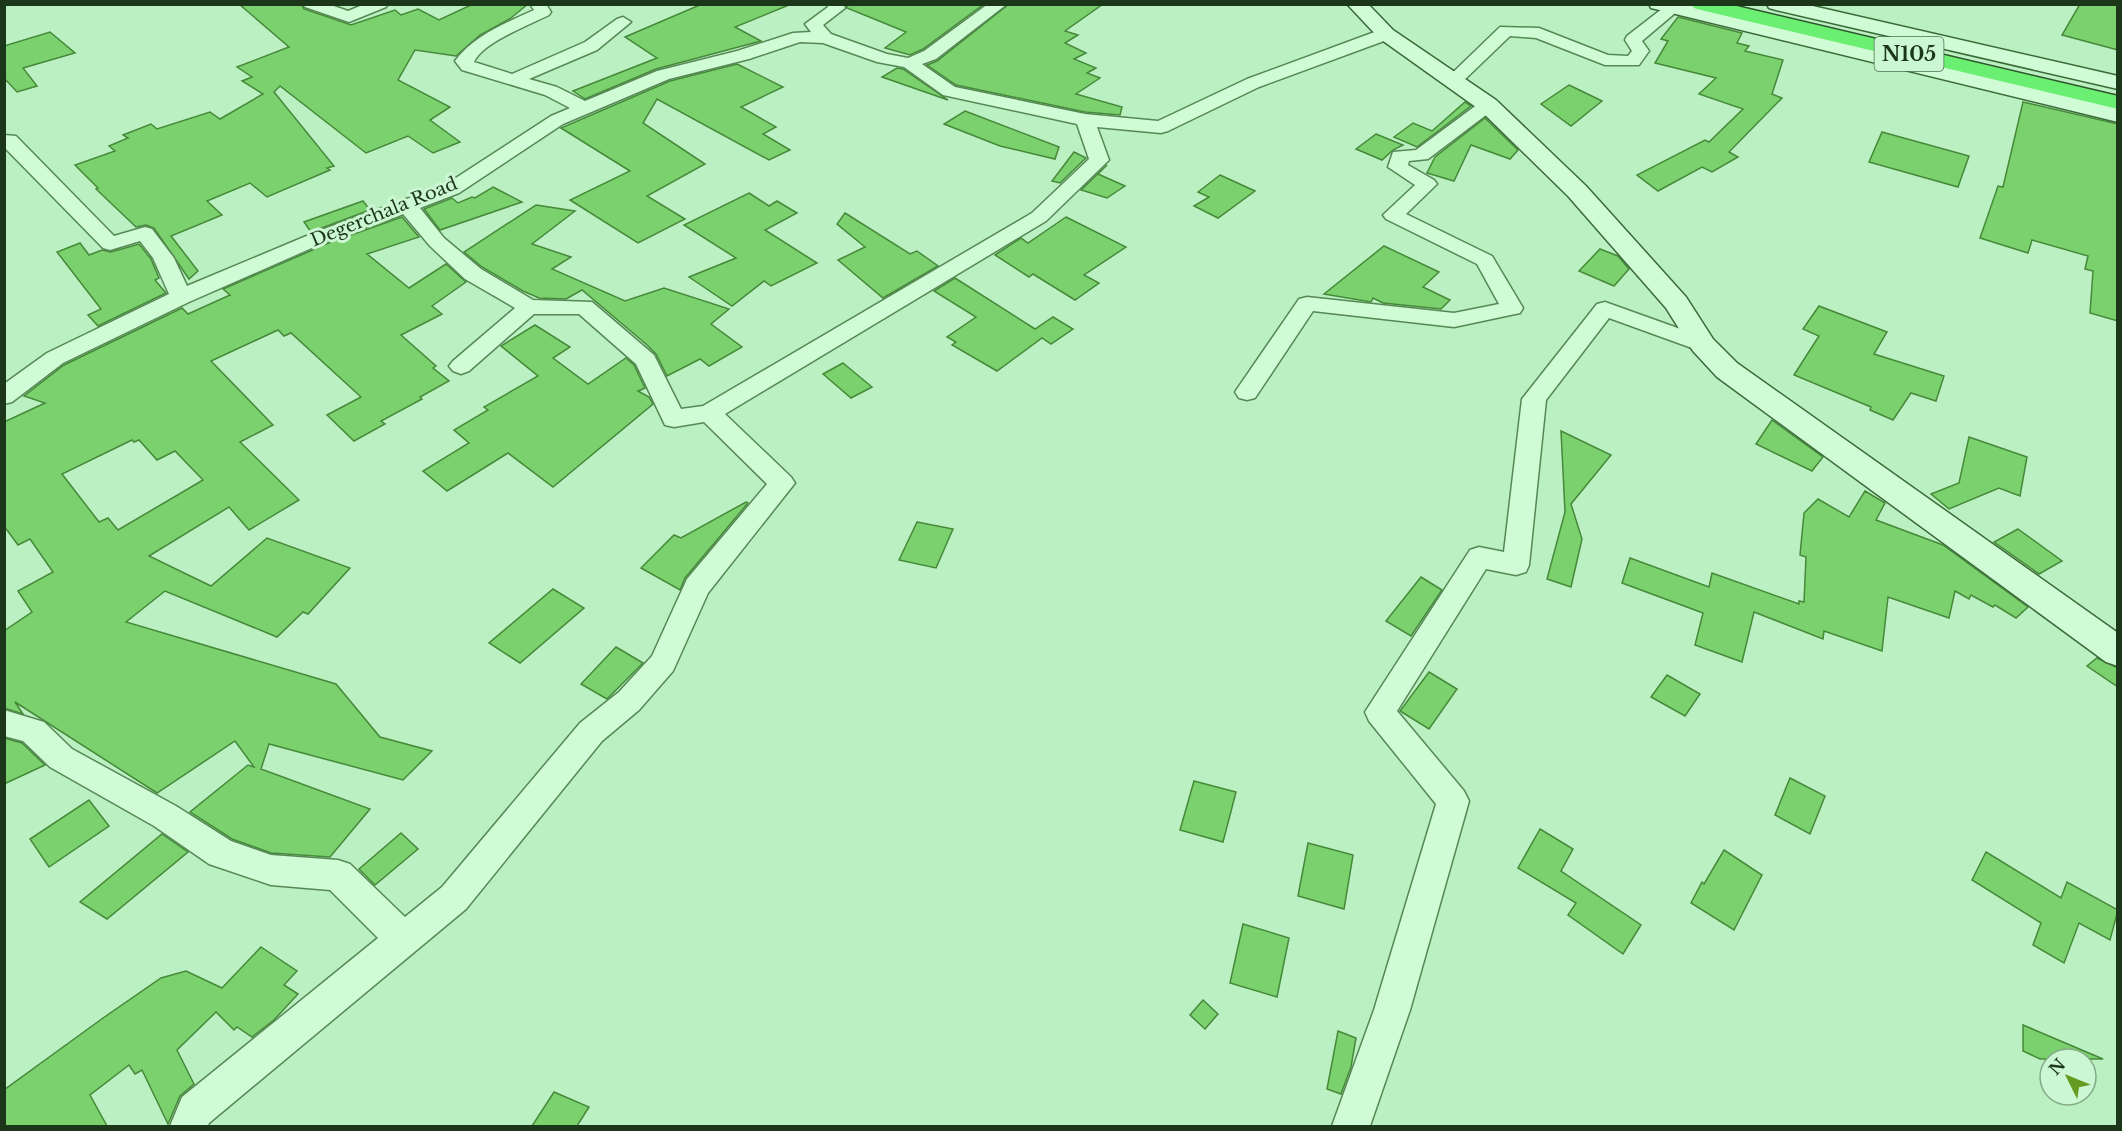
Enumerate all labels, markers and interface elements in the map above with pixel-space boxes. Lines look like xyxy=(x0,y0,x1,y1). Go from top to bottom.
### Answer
road number: N105 xyxy=(1874,37,1944,71)
street label: Degerchala Road xyxy=(307,173,461,251)
north arrow xyxy=(2038,1047,2098,1107)
text: N xyxy=(2045,1054,2069,1079)

